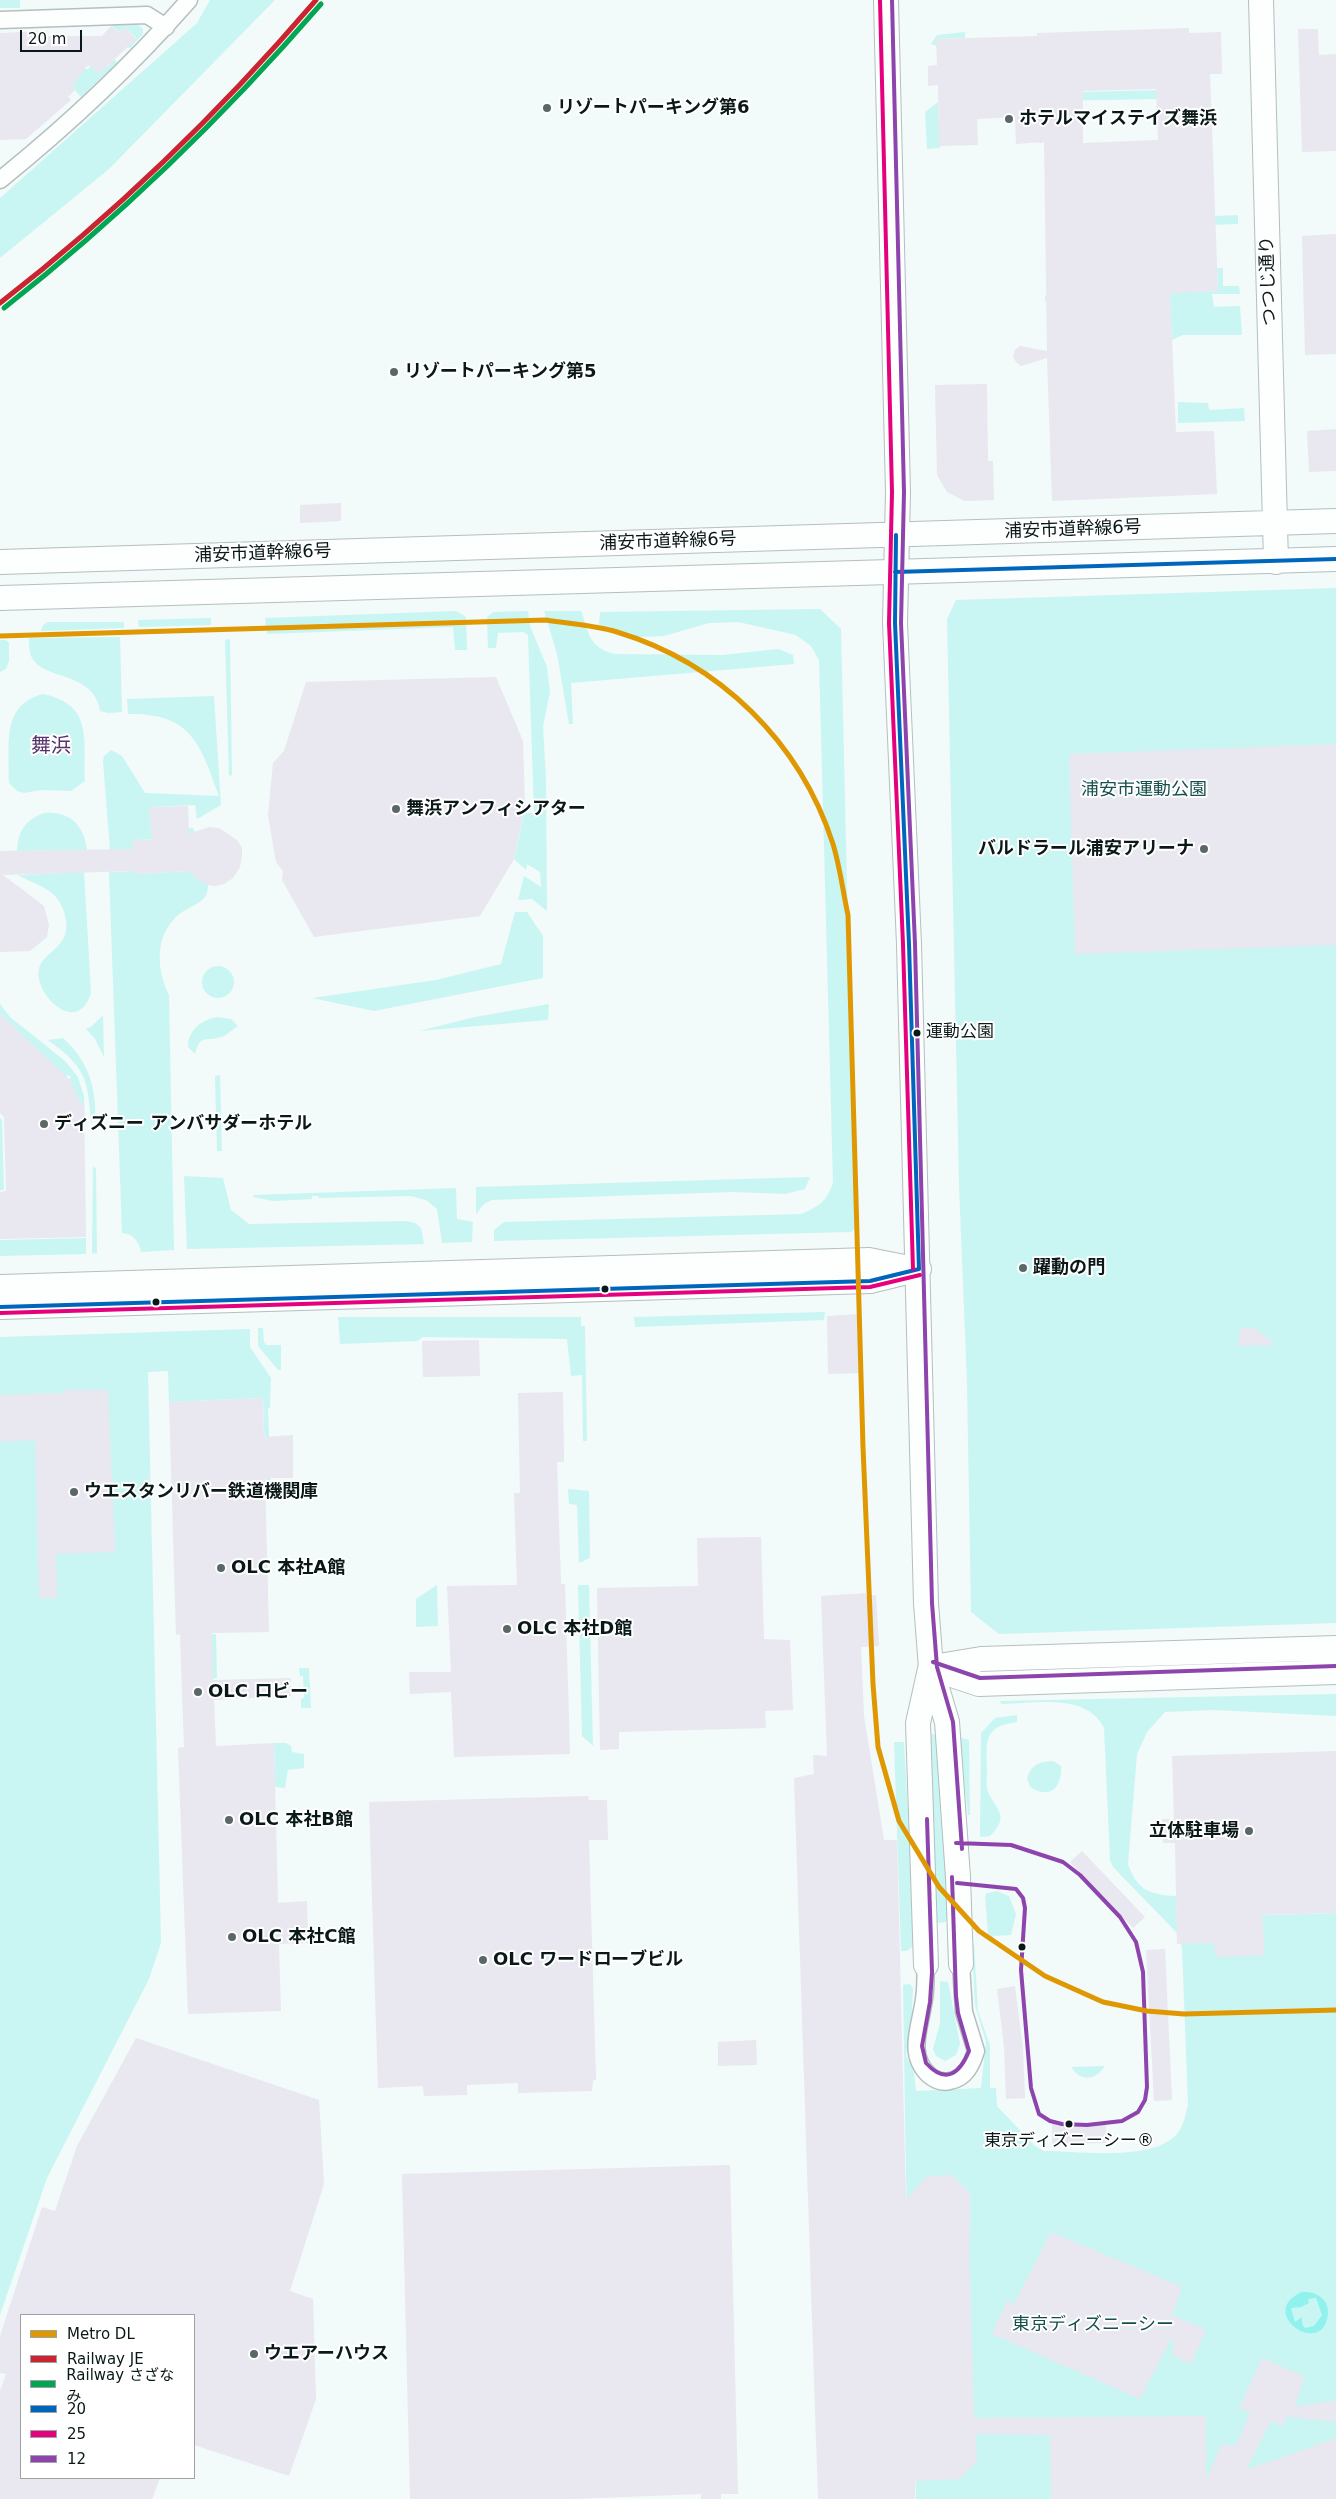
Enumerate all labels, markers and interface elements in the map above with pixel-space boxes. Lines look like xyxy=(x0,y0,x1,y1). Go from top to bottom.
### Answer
scale bar xyxy=(22,20,85,52)
text: 20 m xyxy=(28,30,66,48)
place label: リゾートパーキング第6 xyxy=(557,97,750,119)
marker: リゾートパーキング第6 xyxy=(541,102,553,114)
place label: ホテルマイステイズ舞浜 xyxy=(1019,108,1217,130)
marker: ホテルマイステイズ舞浜 xyxy=(1003,113,1015,125)
street label: つつじ通り xyxy=(1257,236,1281,326)
place label: リゾートパーキング第5 xyxy=(404,361,597,383)
marker: リゾートパーキング第5 xyxy=(388,366,400,378)
street label: 浦安市道幹線6号 xyxy=(1004,517,1142,543)
street label: 浦安市道幹線6号 xyxy=(599,529,737,555)
street label: 浦安市道幹線6号 xyxy=(194,541,332,567)
district label: 舞浜 xyxy=(31,735,71,759)
park label: 浦安市運動公園 xyxy=(1081,779,1207,801)
place label: 舞浜アンフィシアター xyxy=(406,798,586,820)
marker: 舞浜アンフィシアター xyxy=(390,803,402,815)
place label: バルドラール浦安アリーナ xyxy=(978,838,1194,860)
marker: バルドラール浦安アリーナ xyxy=(1198,843,1210,855)
place label: 運動公園 xyxy=(926,1023,994,1043)
marker: 運動公園 xyxy=(912,1028,922,1038)
place label: ディズニー アンバサダーホテル xyxy=(54,1113,312,1135)
marker: ディズニー アンバサダーホテル xyxy=(38,1118,50,1130)
place label: 躍動の門 xyxy=(1033,1257,1105,1279)
marker: 躍動の門 xyxy=(1017,1262,1029,1274)
unlabelled marker xyxy=(600,1284,610,1294)
unlabelled marker xyxy=(151,1297,161,1307)
place label: ウエスタンリバー鉄道機関庫 xyxy=(84,1481,318,1503)
marker: ウエスタンリバー鉄道機関庫 xyxy=(68,1486,80,1498)
place label: OLC 本社A館 xyxy=(231,1557,345,1579)
marker: OLC 本社A館 xyxy=(215,1562,227,1574)
place label: OLC 本社D館 xyxy=(517,1618,632,1640)
marker: OLC 本社D館 xyxy=(501,1623,513,1635)
place label: OLC ロビー xyxy=(208,1681,308,1703)
marker: OLC ロビー xyxy=(192,1686,204,1698)
place label: OLC 本社B館 xyxy=(239,1809,353,1831)
marker: OLC 本社B館 xyxy=(223,1814,235,1826)
place label: 立体駐車場 xyxy=(1149,1820,1239,1842)
marker: 立体駐車場 xyxy=(1243,1825,1255,1837)
place label: OLC 本社C館 xyxy=(242,1926,355,1948)
marker: OLC 本社C館 xyxy=(226,1931,238,1943)
unlabelled marker xyxy=(1017,1942,1027,1952)
place label: OLC ワードローブビル xyxy=(493,1949,683,1971)
marker: OLC ワードローブビル xyxy=(477,1954,489,1966)
marker: 東京ディズニーシー® xyxy=(1064,2119,1074,2129)
place label: 東京ディズニーシー® xyxy=(984,2132,1154,2152)
legend xyxy=(20,2314,195,2479)
park label: 東京ディズニーシー xyxy=(1012,2314,1174,2336)
text: Metro DL xyxy=(67,2325,135,2343)
place label: ウエアーハウス xyxy=(264,2343,389,2365)
marker: ウエアーハウス xyxy=(248,2348,260,2360)
text: Railway JE xyxy=(67,2350,144,2368)
text: Railway さざなみ xyxy=(66,2366,174,2405)
text: 20 xyxy=(67,2400,86,2418)
text: 25 xyxy=(67,2425,86,2443)
text: 12 xyxy=(67,2450,86,2468)

